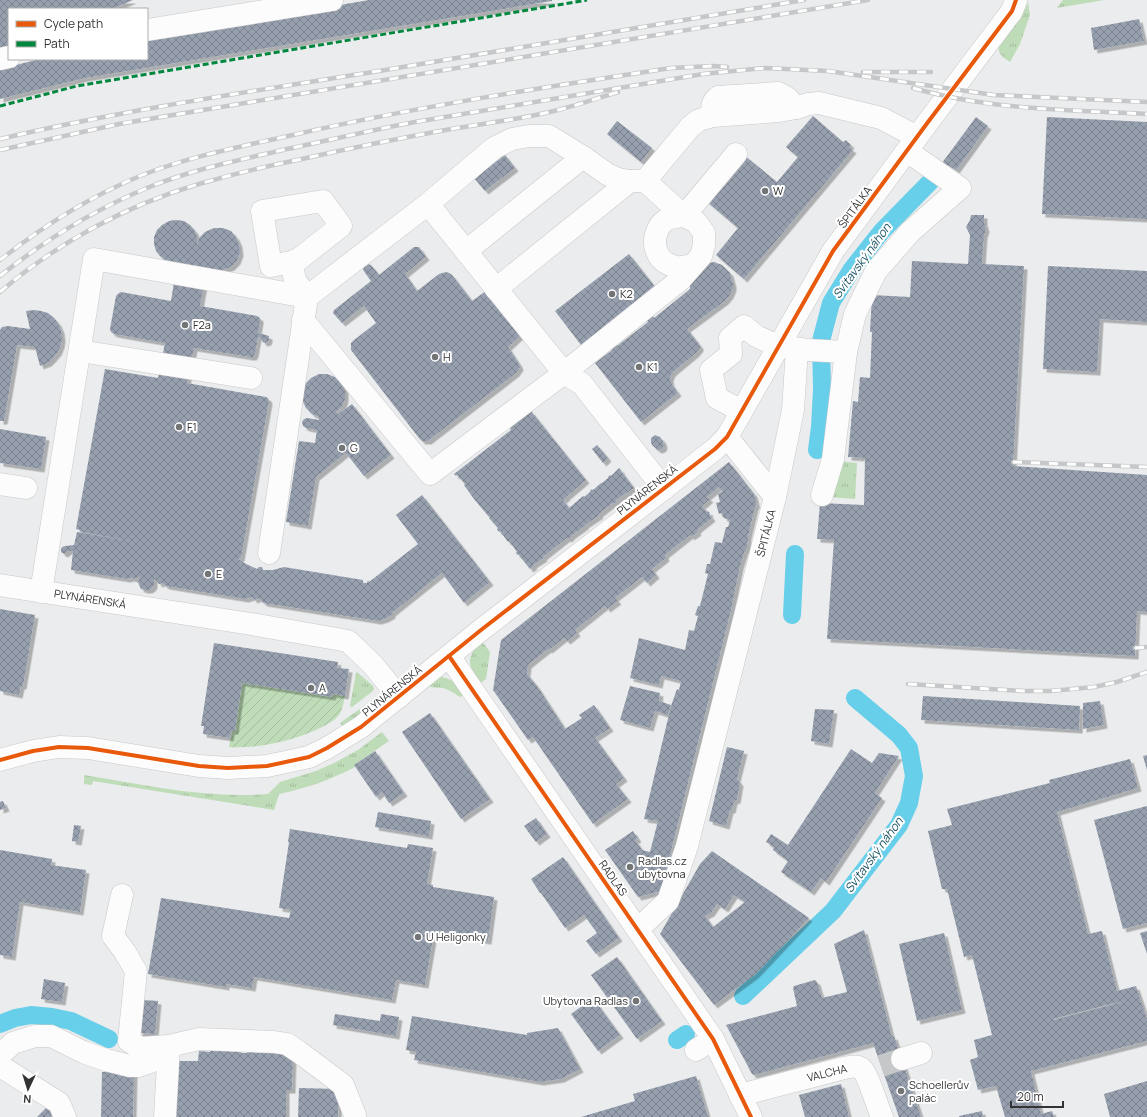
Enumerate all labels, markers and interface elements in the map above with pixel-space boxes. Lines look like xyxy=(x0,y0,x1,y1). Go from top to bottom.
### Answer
legend xyxy=(8,8,148,60)
text: Cycle path xyxy=(44,15,103,32)
text: Path xyxy=(44,35,70,52)
place label: W xyxy=(773,183,784,198)
street label: ŠPITÁLKA xyxy=(834,183,875,231)
marker: W xyxy=(760,186,770,196)
water label: Svitavský náhon xyxy=(828,219,895,302)
place label: K2 xyxy=(620,286,633,301)
marker: K2 xyxy=(607,289,617,299)
place label: F2a xyxy=(193,317,211,332)
marker: F2a xyxy=(180,320,190,330)
place label: H xyxy=(443,349,451,364)
marker: H xyxy=(430,352,440,362)
place label: K1 xyxy=(647,359,658,374)
marker: K1 xyxy=(634,362,644,372)
place label: F1 xyxy=(187,419,197,434)
marker: F1 xyxy=(174,422,184,432)
place label: G xyxy=(350,440,358,455)
marker: G xyxy=(337,443,347,453)
street label: PLYNÁRENSKÁ xyxy=(613,461,680,518)
street label: ŠPITÁLKA xyxy=(752,508,779,558)
place label: E xyxy=(216,566,222,581)
marker: E xyxy=(203,569,213,579)
street label: PLYNÁRENSKÁ xyxy=(53,585,127,612)
street label: PLYNÁRENSKÁ xyxy=(359,662,425,719)
place label: A xyxy=(319,680,326,695)
marker: A xyxy=(306,683,316,693)
water label: Svitavský náhon xyxy=(840,813,907,896)
place label: Radlas.cz ubytovna xyxy=(638,853,687,881)
street label: RADLAS xyxy=(596,857,631,899)
marker: Radlas.cz ubytovna xyxy=(625,862,635,872)
place label: U Heligonky xyxy=(426,929,486,944)
marker: U Heligonky xyxy=(413,932,423,942)
place label: Ubytovna Radlas xyxy=(543,993,628,1008)
marker: Ubytovna Radlas xyxy=(631,996,641,1006)
street label: VALCHA xyxy=(805,1060,849,1085)
north arrow xyxy=(8,1069,48,1109)
place label: Schoellerův palác xyxy=(909,1077,969,1105)
scale bar xyxy=(1011,1083,1063,1109)
marker: Schoellerův palác xyxy=(896,1086,906,1096)
text: 20 m xyxy=(1017,1088,1044,1105)
text: N xyxy=(23,1092,32,1107)

